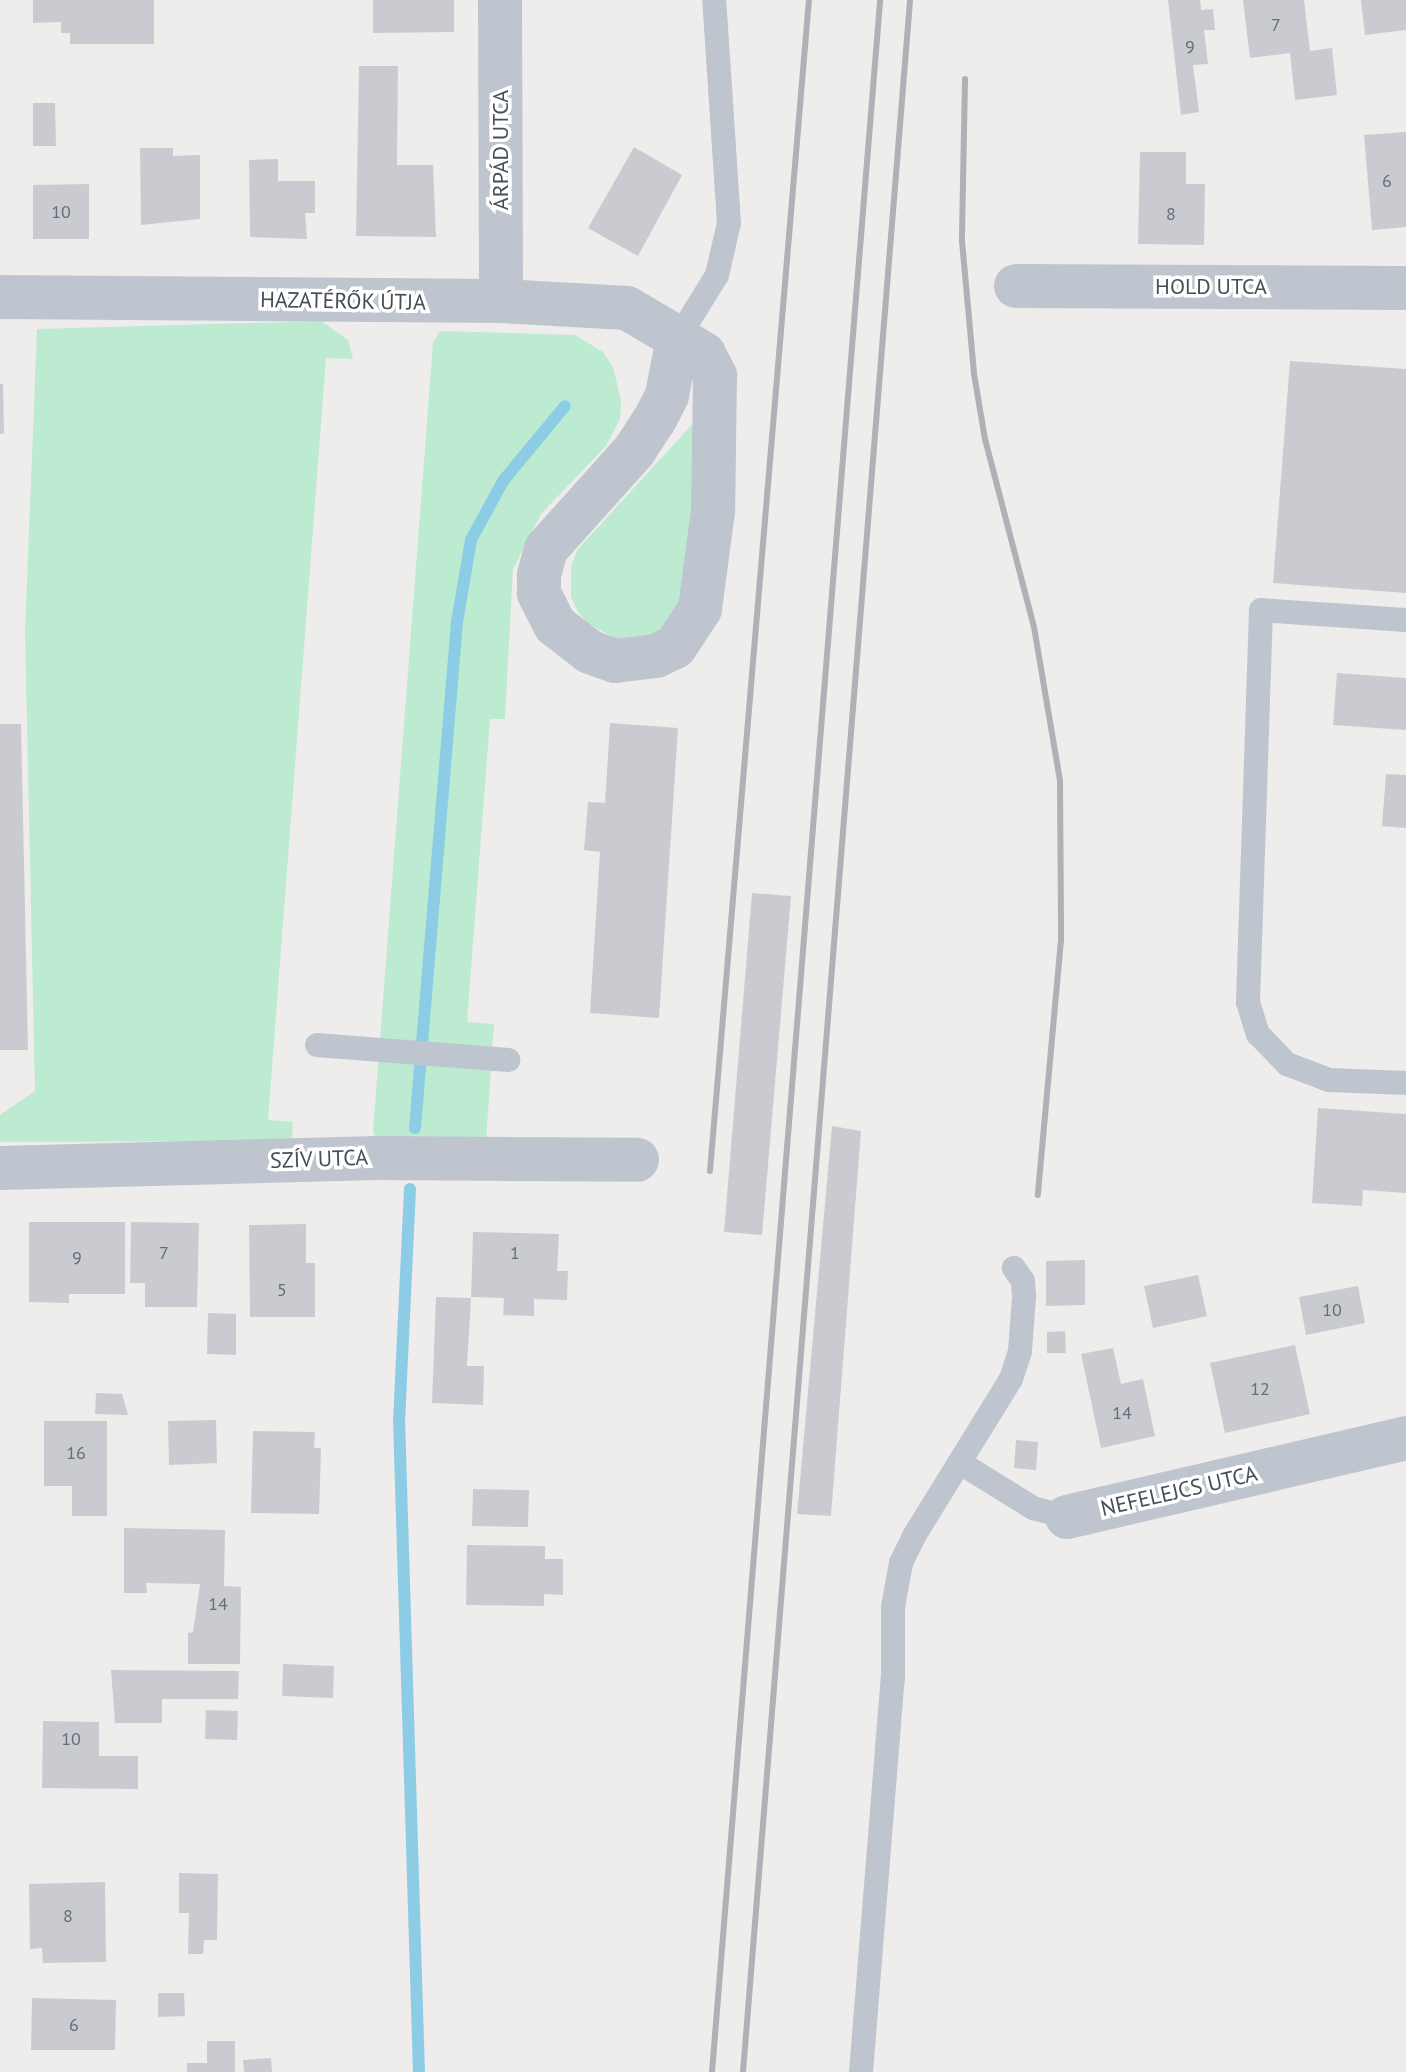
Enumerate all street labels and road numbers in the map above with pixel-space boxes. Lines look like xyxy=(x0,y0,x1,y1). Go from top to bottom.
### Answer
street label: ÁRPÁD UTCA xyxy=(488,90,514,210)
street label: HOLD UTCA xyxy=(1155,274,1267,300)
street label: HAZATÉRŐK ÚTJA xyxy=(259,286,427,316)
street label: SZÍV UTCA xyxy=(269,1144,369,1174)
street label: NEFELEJCS UTCA xyxy=(1098,1460,1260,1522)

